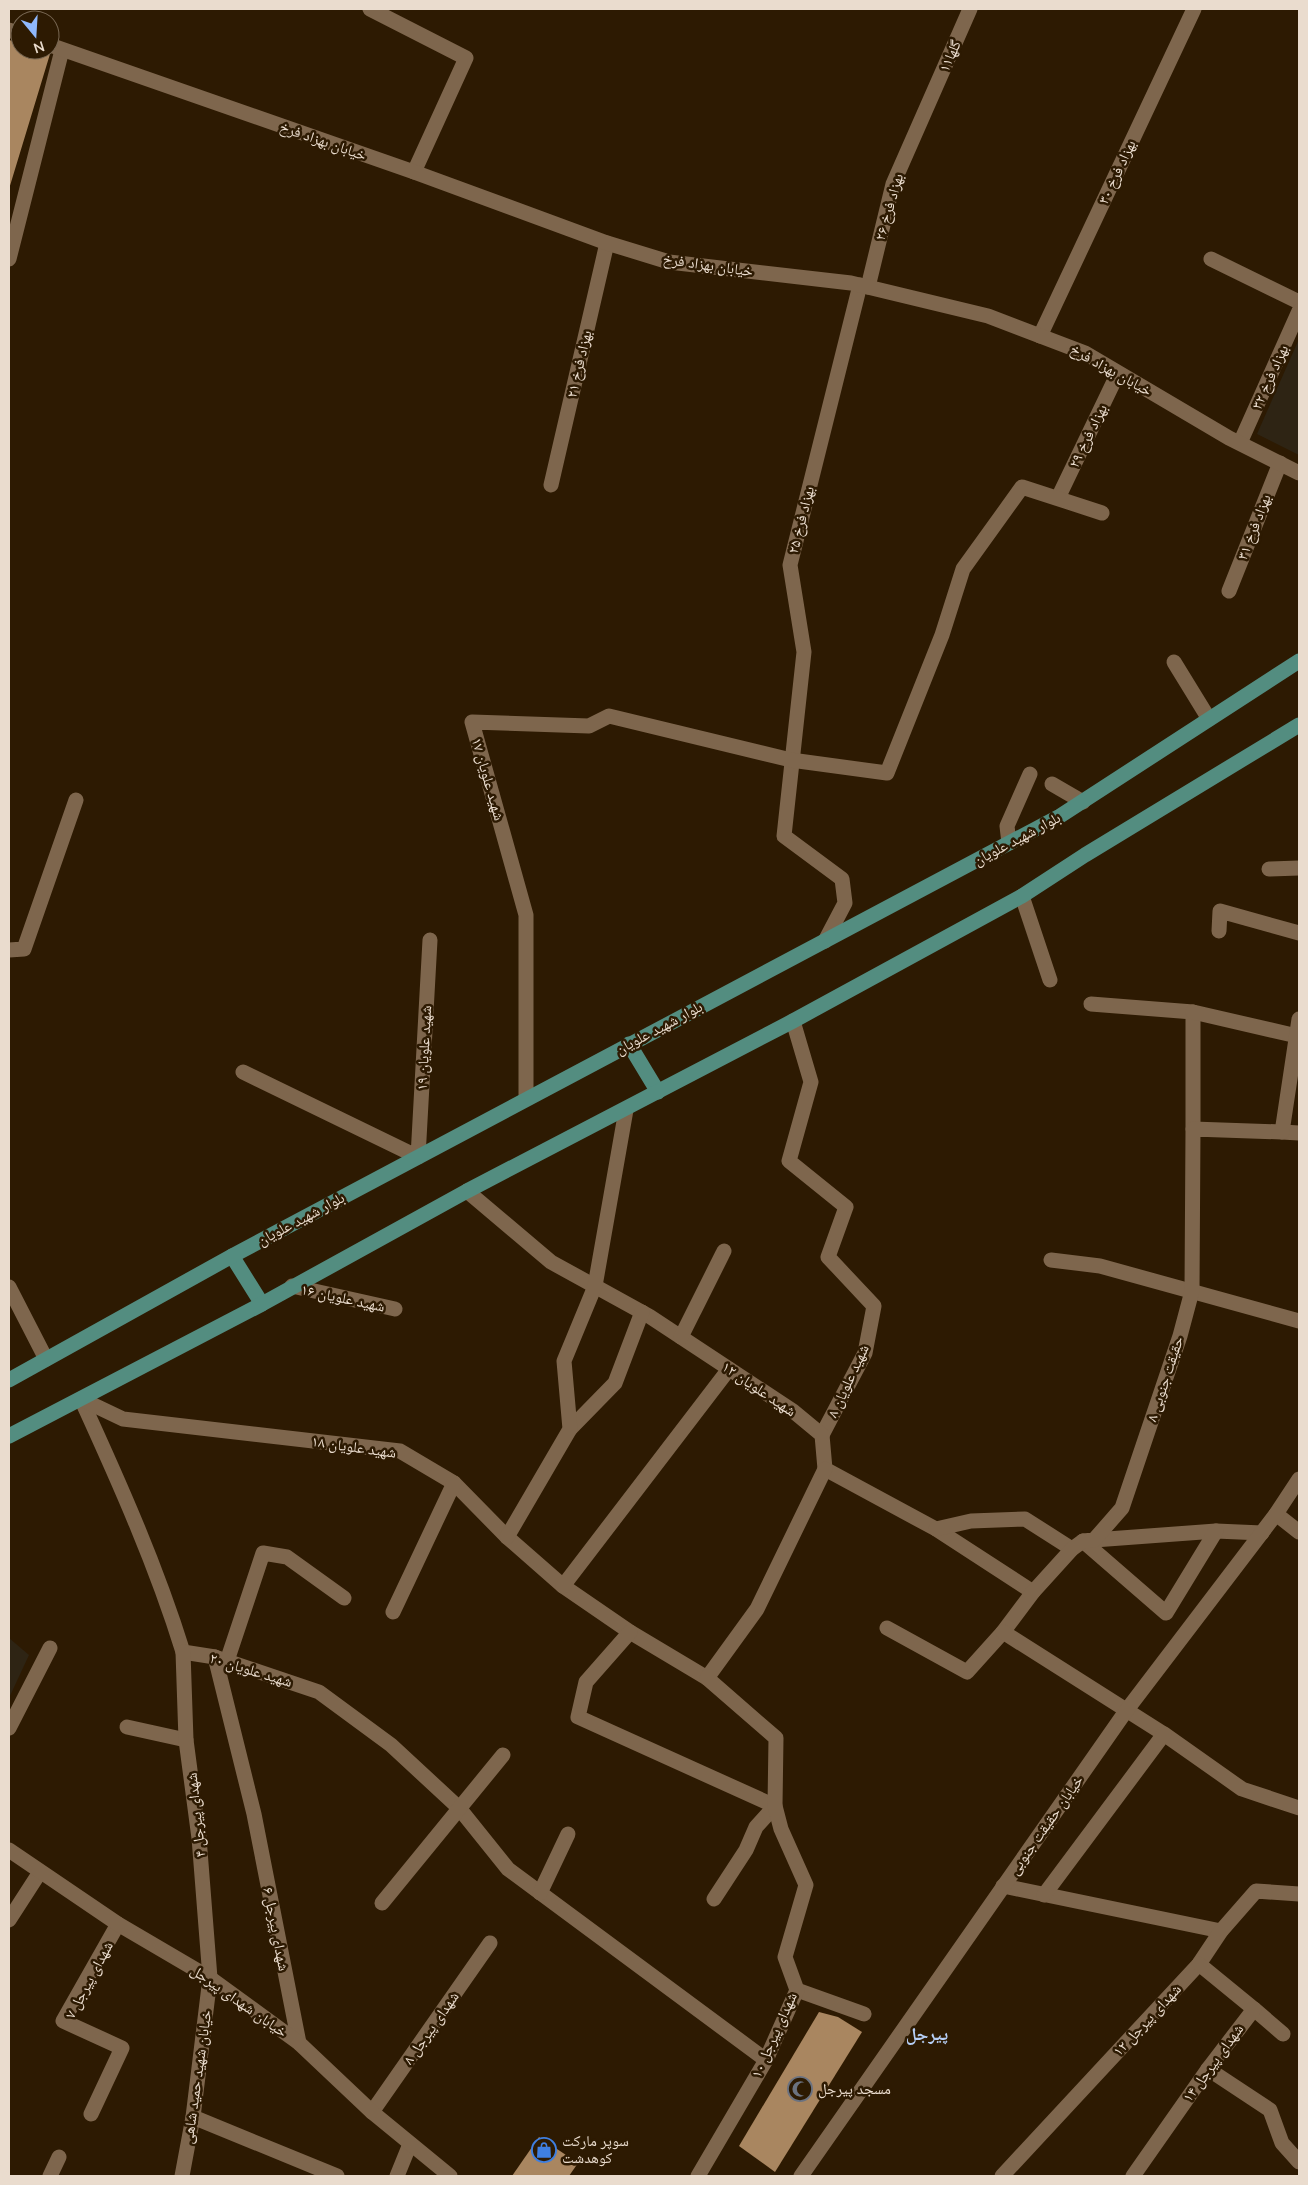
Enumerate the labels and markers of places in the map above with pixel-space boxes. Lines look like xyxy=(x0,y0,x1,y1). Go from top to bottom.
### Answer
mosque icon: مسجد پیرجل xyxy=(787,2076,813,2102)
place label: مسجد پیرجل xyxy=(818,2079,891,2099)
place label: سوپر مارکت کوهدشت xyxy=(562,2131,629,2168)
shop icon: سوپر مارکت کوهدشت xyxy=(531,2137,557,2163)

